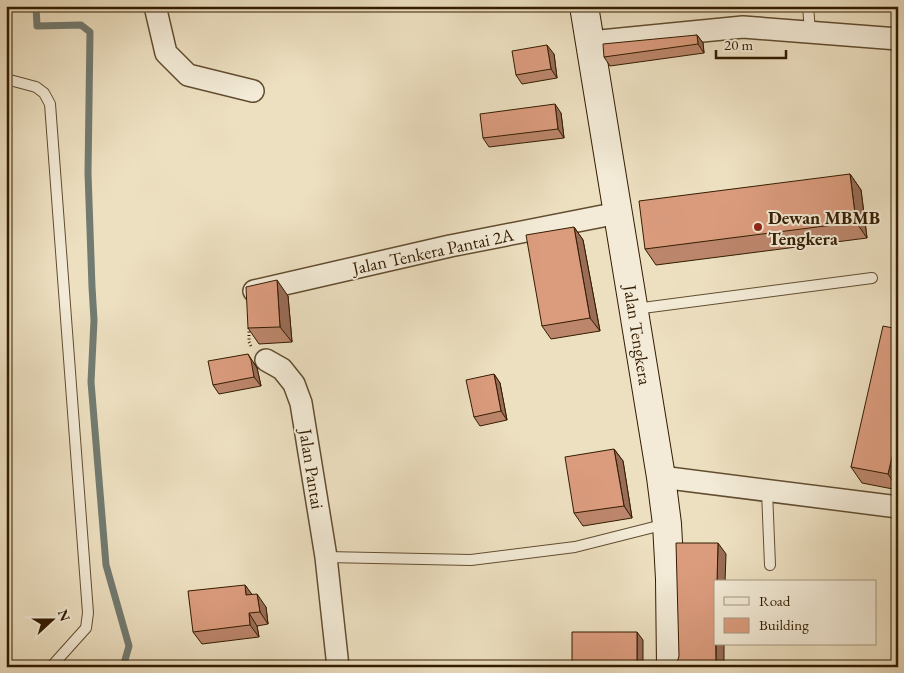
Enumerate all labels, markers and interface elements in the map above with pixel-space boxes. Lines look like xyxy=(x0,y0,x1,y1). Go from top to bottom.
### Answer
scale bar xyxy=(716,28,786,60)
text: 20 m xyxy=(724,35,753,54)
place label: Dewan MBMB Tengkera xyxy=(768,206,880,250)
marker: Dewan MBMB Tengkera xyxy=(752,221,764,233)
street label: Jalan Tenkera Pantai 2A xyxy=(348,223,516,280)
street label: Jalan Tengkera xyxy=(618,281,657,388)
street label: Jalan Pantai xyxy=(294,425,330,511)
legend xyxy=(714,580,876,646)
text: Road xyxy=(759,591,791,610)
north arrow xyxy=(28,596,78,646)
text: N xyxy=(54,607,75,624)
text: Building xyxy=(759,615,809,634)

